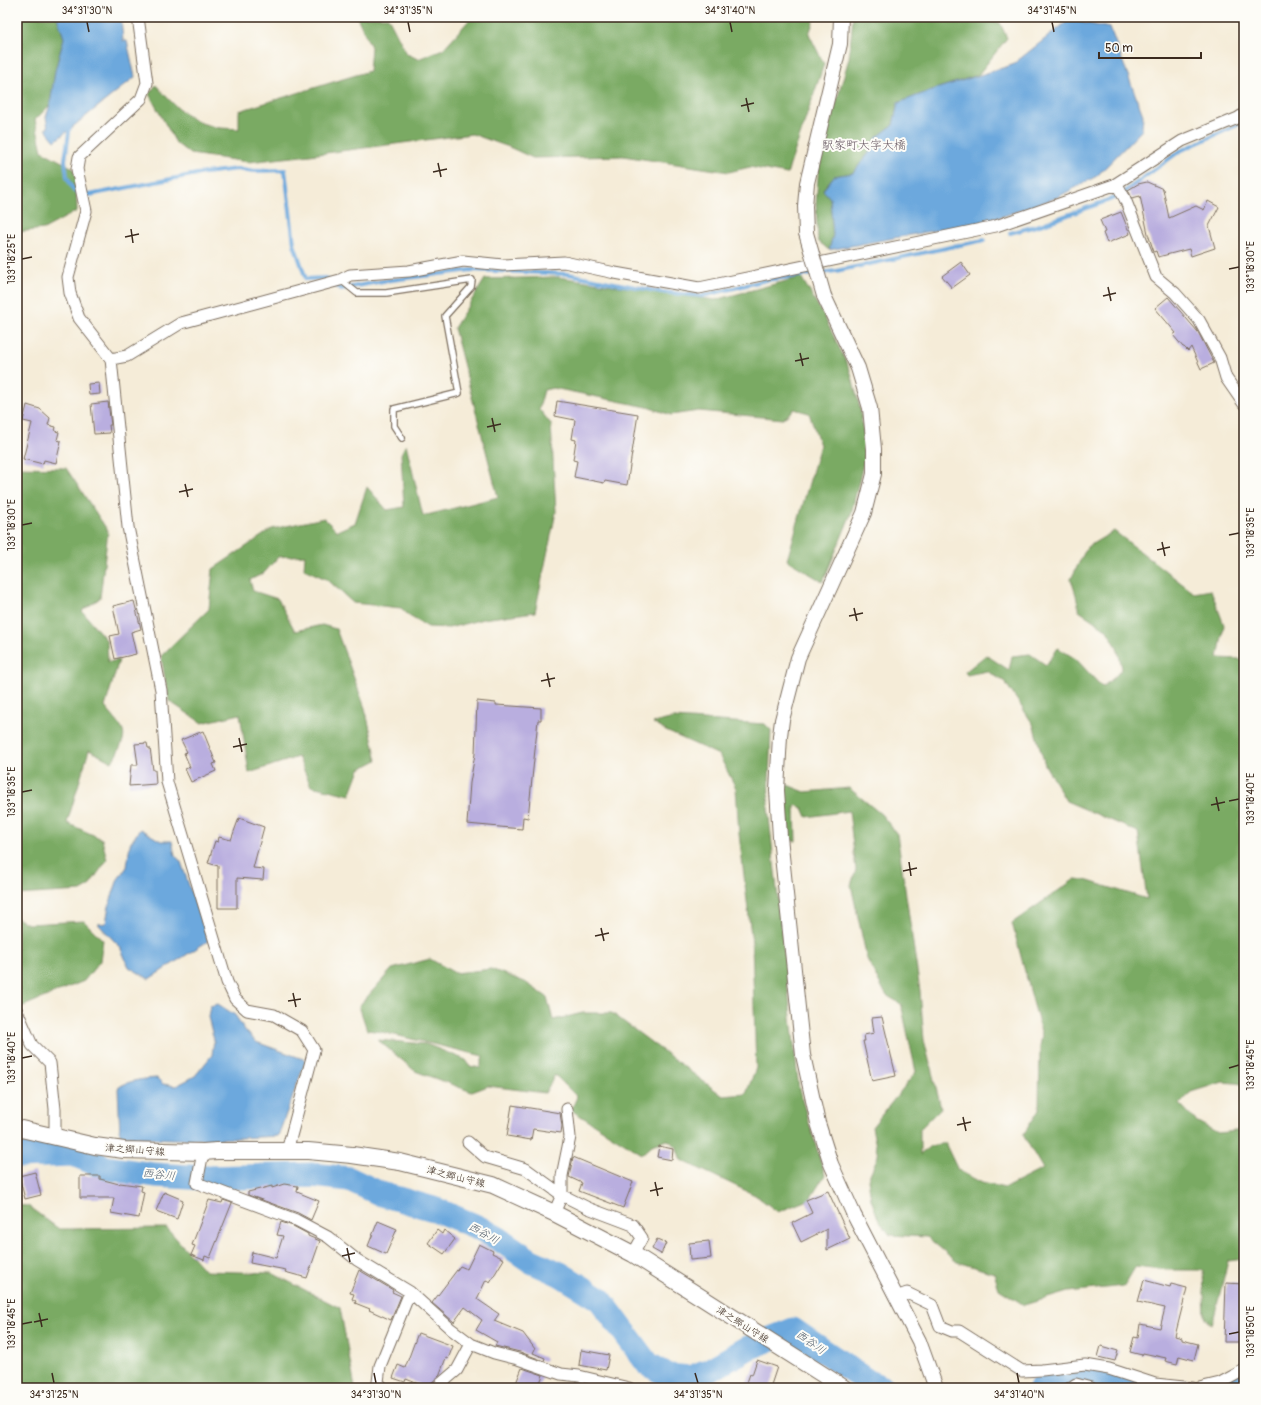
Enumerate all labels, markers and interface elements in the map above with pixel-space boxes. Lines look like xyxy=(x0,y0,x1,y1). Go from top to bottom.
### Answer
text: 34°31'30"N xyxy=(62,5,112,17)
text: 34°31'35"N xyxy=(383,5,433,17)
text: 34°31'40"N xyxy=(705,5,756,17)
text: 34°31'45"N xyxy=(1027,5,1077,17)
scale bar xyxy=(1099,34,1201,60)
text: 50 m xyxy=(1105,41,1133,56)
district label: 駅家町大字大橋 xyxy=(822,138,906,153)
text: 133°18'25"E xyxy=(6,234,18,284)
text: 133°18'30"E xyxy=(1245,241,1257,293)
text: 133°18'30"E xyxy=(6,499,18,551)
text: 133°18'35"E xyxy=(1245,508,1257,558)
text: 133°18'35"E xyxy=(6,767,18,817)
text: 133°18'40"E xyxy=(1245,773,1257,825)
text: 133°18'40"E xyxy=(6,1032,18,1084)
text: 133°18'45"E xyxy=(1245,1040,1257,1090)
street label: 津之郷山守線 xyxy=(105,1142,165,1158)
street label: 津之郷山守線 xyxy=(425,1164,486,1190)
water label: 西谷川 xyxy=(142,1166,176,1183)
water label: 西谷川 xyxy=(466,1220,501,1247)
text: 133°18'45"E xyxy=(6,1299,18,1349)
street label: 津之郷山守線 xyxy=(714,1304,771,1346)
text: 133°18'50"E xyxy=(1245,1306,1257,1358)
water label: 西谷川 xyxy=(793,1328,828,1357)
text: 34°31'25"N xyxy=(29,1389,79,1401)
text: 34°31'30"N xyxy=(351,1389,401,1401)
text: 34°31'35"N xyxy=(673,1389,723,1401)
text: 34°31'40"N xyxy=(994,1389,1045,1401)

